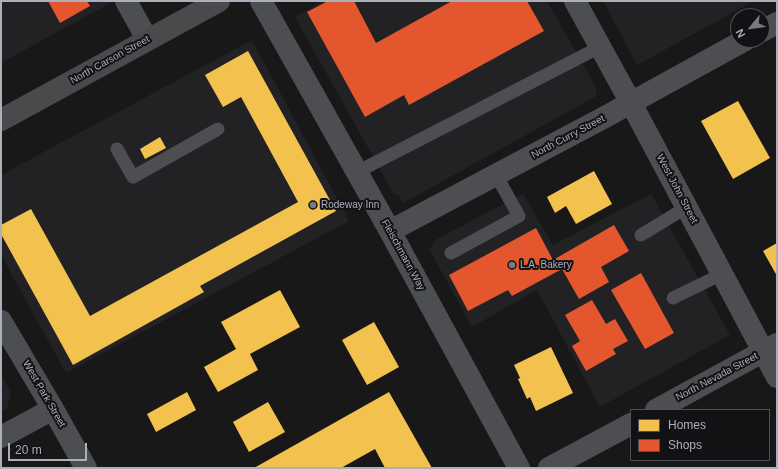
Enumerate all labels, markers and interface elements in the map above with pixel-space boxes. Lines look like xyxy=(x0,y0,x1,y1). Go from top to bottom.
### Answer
north arrow xyxy=(730,8,770,48)
text: N xyxy=(733,27,748,40)
street label: North Carson Street xyxy=(68,33,152,87)
street label: North Curry Street xyxy=(529,113,607,161)
street label: West John Street xyxy=(654,152,700,226)
place label: Rodeway Inn xyxy=(321,199,379,211)
marker: Rodeway Inn xyxy=(308,200,318,210)
street label: Fleischmann Way xyxy=(379,218,427,292)
place label: L.A. Bakery xyxy=(520,259,572,271)
marker: L.A. Bakery xyxy=(507,260,517,270)
street label: North Nevada Street xyxy=(674,350,760,404)
street label: West Park Street xyxy=(20,358,68,430)
legend xyxy=(630,409,770,461)
text: Homes xyxy=(668,418,706,432)
scale bar xyxy=(10,435,89,461)
text: Shops xyxy=(668,438,702,452)
text: 20 m xyxy=(15,443,42,457)

